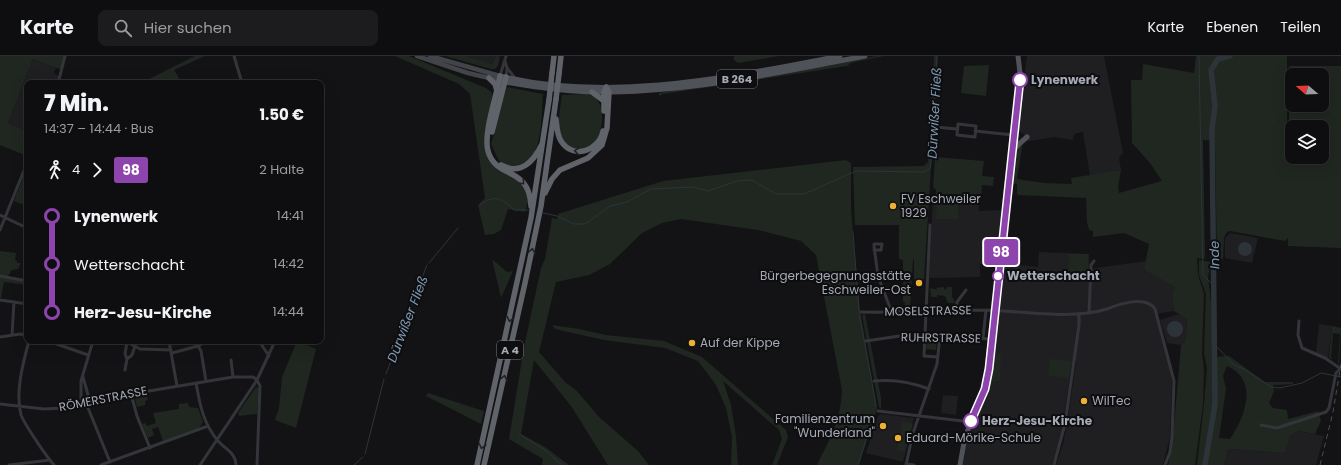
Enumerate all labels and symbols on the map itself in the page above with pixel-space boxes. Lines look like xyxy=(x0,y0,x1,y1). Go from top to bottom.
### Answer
water label: Dürwißer Fließ xyxy=(923,67,946,159)
north arrow xyxy=(1285,68,1329,112)
road number: B 264 xyxy=(717,70,757,88)
place label: Lynenwerk xyxy=(1031,71,1099,88)
marker: Lynenwerk xyxy=(1012,72,1028,88)
one-way arrow xyxy=(574,147,580,156)
one-way arrow xyxy=(518,177,525,185)
place label: FV Eschweiler 1929 xyxy=(901,190,981,221)
marker: FV Eschweiler 1929 xyxy=(888,201,898,211)
line badge: 98 xyxy=(983,239,1019,265)
water label: Inde xyxy=(1205,241,1224,269)
one-way arrow xyxy=(527,248,535,254)
place label: Bürgerbegegnungsstätte Eschweiler-Ost xyxy=(760,267,911,298)
place label: Wetterschacht xyxy=(1007,267,1100,284)
marker: Wetterschacht xyxy=(992,270,1004,282)
water label: Dürwißer Fließ xyxy=(382,273,433,365)
marker: Bürgerbegegnungsstätte Eschweiler-Ost xyxy=(914,278,924,288)
street label: MOSELSTRASSE xyxy=(884,301,972,320)
one-way arrow xyxy=(506,316,514,323)
street label: RUHRSTRASSE xyxy=(901,328,981,347)
place label: Auf der Kippe xyxy=(700,334,780,351)
marker: Auf der Kippe xyxy=(687,338,697,348)
road number: A 4 xyxy=(497,341,523,359)
one-way arrow xyxy=(499,375,507,381)
street label: RÖMERSTRASSE xyxy=(57,382,149,415)
place label: WilTec xyxy=(1092,392,1131,409)
marker: WilTec xyxy=(1079,396,1089,406)
place label: Familienzentrum "Wunderland" xyxy=(775,410,875,441)
place label: Herz-Jesu-Kirche xyxy=(982,412,1093,429)
marker: Herz-Jesu-Kirche xyxy=(963,413,979,429)
marker: Familienzentrum "Wunderland" xyxy=(878,421,888,431)
place label: Eduard-Mörike-Schule xyxy=(906,429,1041,446)
marker: Eduard-Mörike-Schule xyxy=(893,433,903,443)
one-way arrow xyxy=(478,442,486,449)

